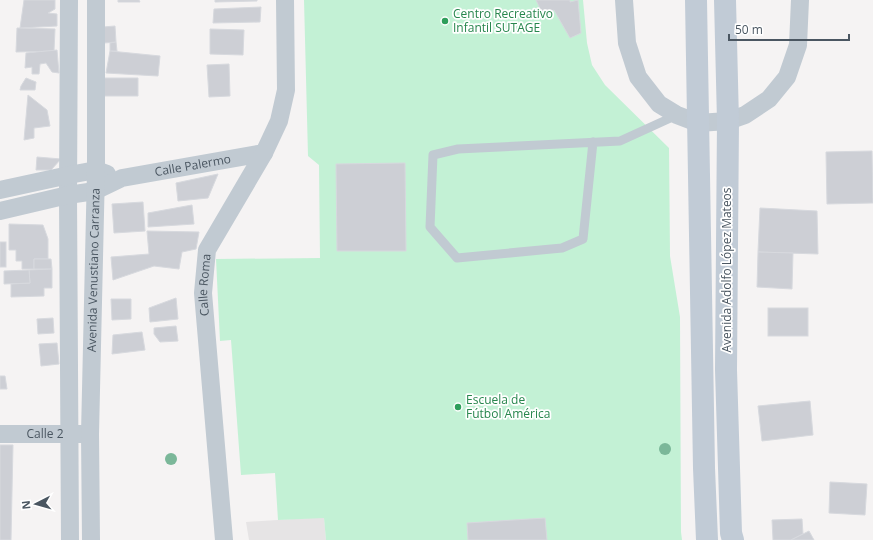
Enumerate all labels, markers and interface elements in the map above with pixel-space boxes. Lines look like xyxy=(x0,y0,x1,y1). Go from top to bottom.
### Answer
place label: Centro Recreativo Infantil SUTAGE xyxy=(453,5,553,36)
marker: Centro Recreativo Infantil SUTAGE xyxy=(440,16,450,26)
scale bar xyxy=(729,16,849,42)
text: 50 m xyxy=(735,21,763,38)
street label: Calle Palermo xyxy=(153,150,232,180)
street label: Avenida Adolfo López Mateos xyxy=(718,187,735,353)
street label: Avenida Venustiano Carranza xyxy=(83,188,104,352)
street label: Calle Roma xyxy=(194,253,215,317)
place label: Escuela de Fútbol América xyxy=(466,391,550,422)
marker: Escuela de Fútbol América xyxy=(453,402,463,412)
street label: Calle 2 xyxy=(26,425,64,442)
north arrow xyxy=(16,484,56,524)
text: N xyxy=(18,500,33,510)

